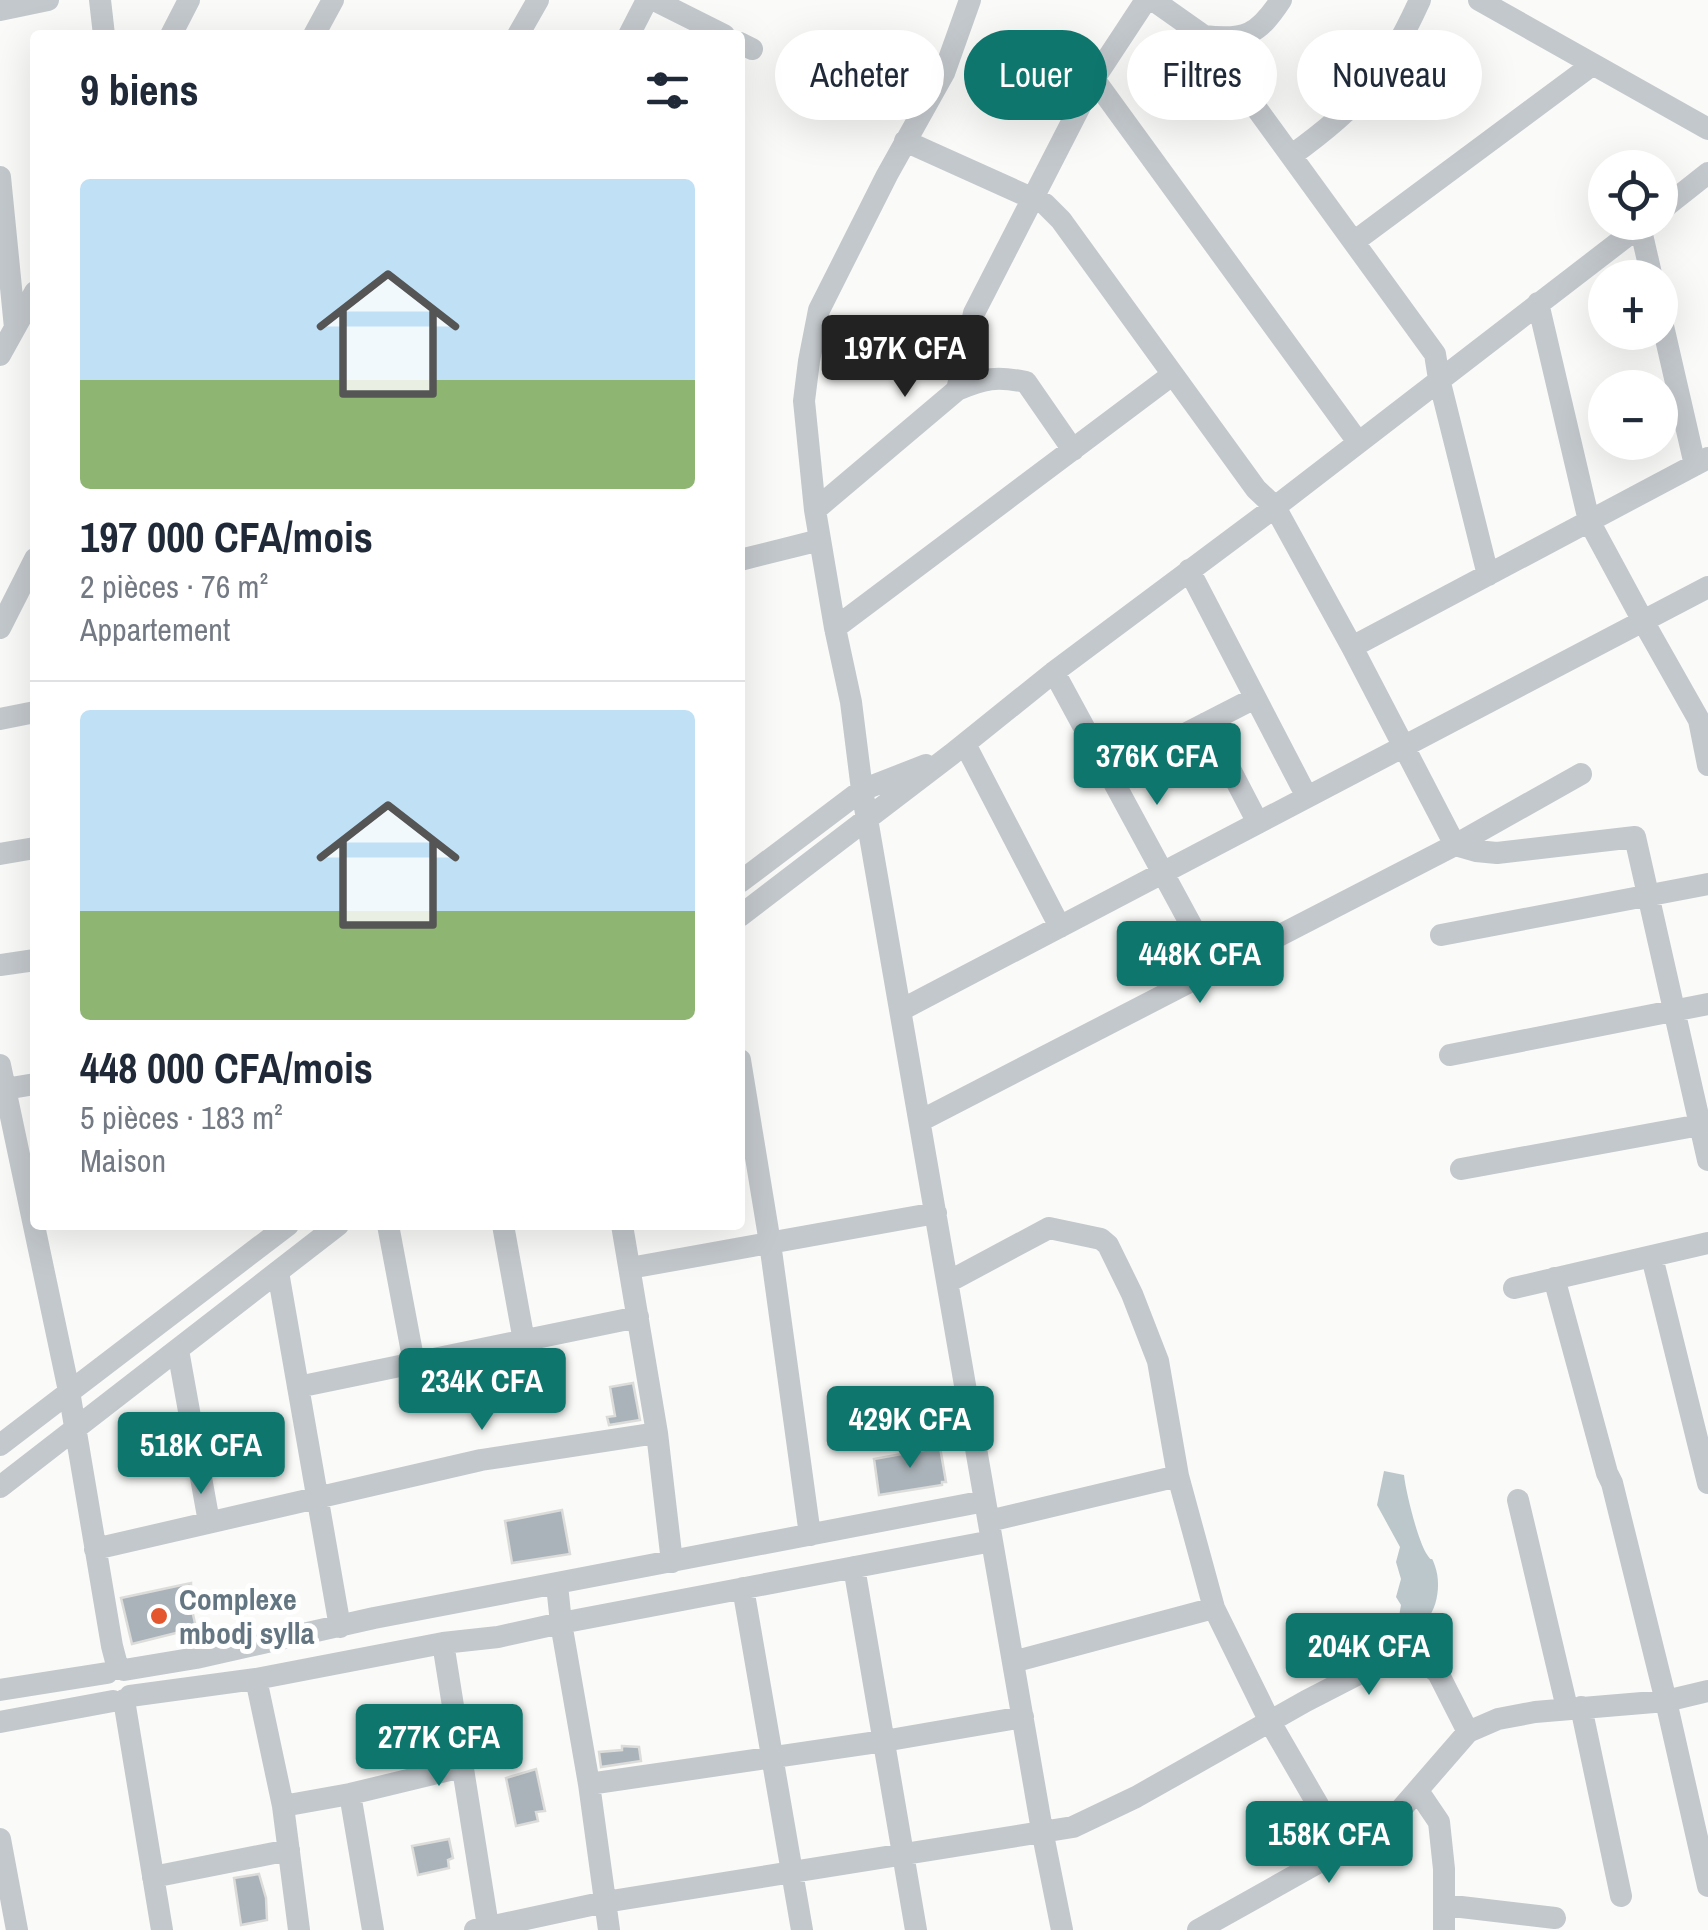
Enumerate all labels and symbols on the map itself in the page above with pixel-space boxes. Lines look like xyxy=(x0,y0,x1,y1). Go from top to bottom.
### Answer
pin: 197K CFA xyxy=(802,315,1008,400)
pin: 376K CFA xyxy=(1054,723,1260,808)
pin: 448K CFA xyxy=(1097,921,1303,1006)
pin: 234K CFA xyxy=(379,1348,585,1433)
pin: 429K CFA xyxy=(807,1386,1013,1471)
pin: 518K CFA xyxy=(98,1412,304,1497)
place label: Complexe mbodj sylla xyxy=(179,1579,315,1653)
marker: Complexe mbodj sylla xyxy=(148,1605,170,1627)
pin: 204K CFA xyxy=(1266,1613,1472,1698)
pin: 277K CFA xyxy=(336,1704,542,1789)
pin: 158K CFA xyxy=(1226,1801,1432,1886)

